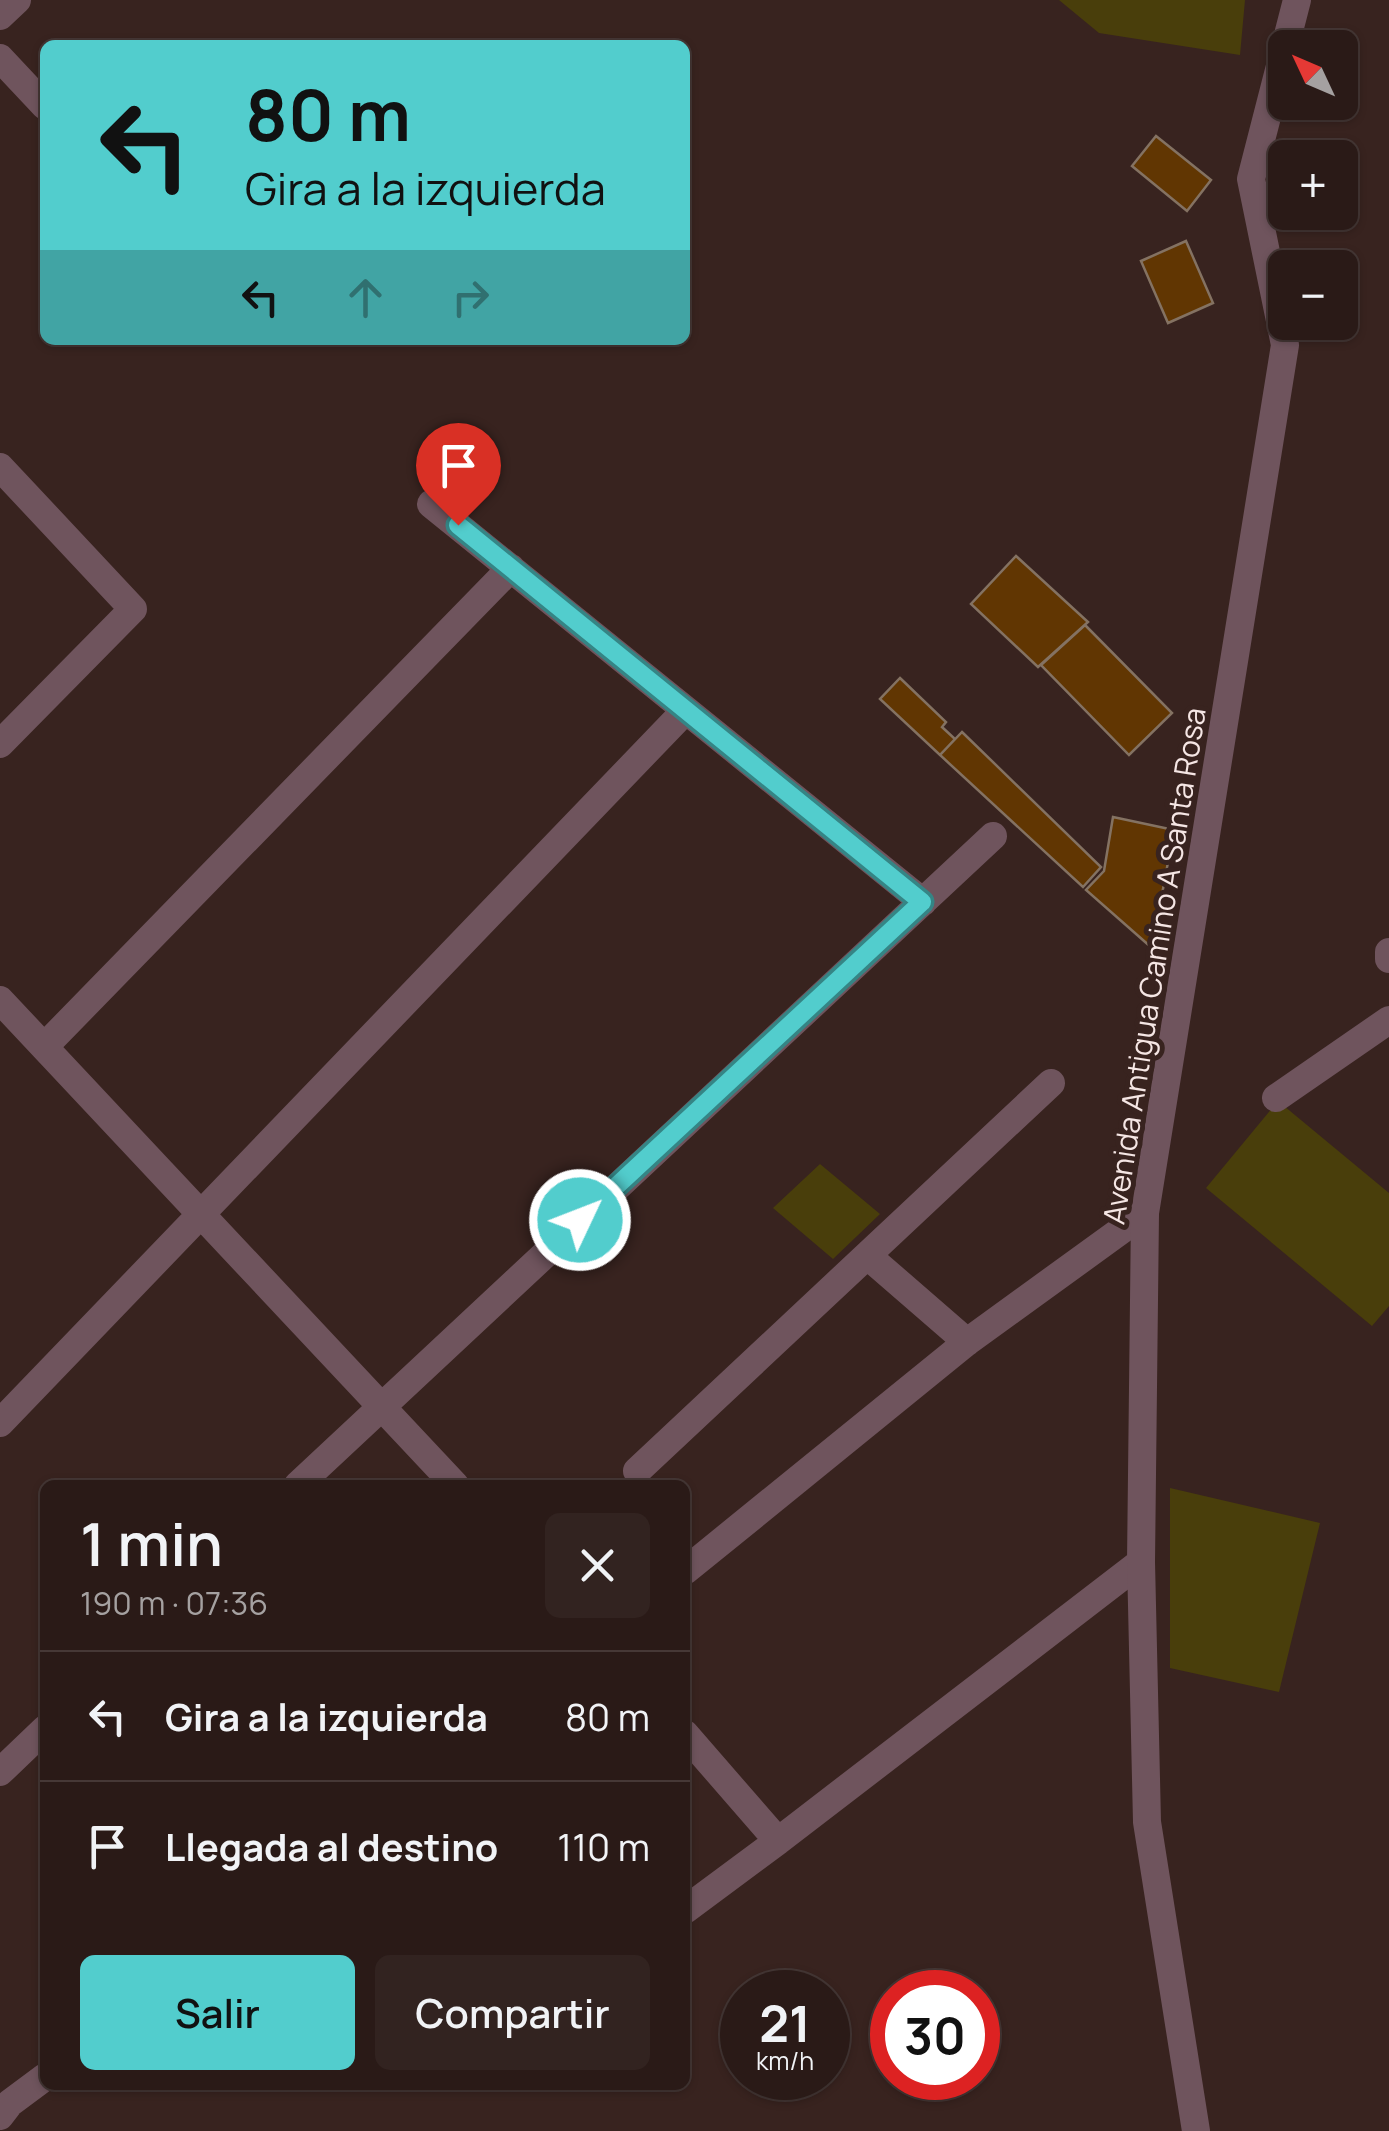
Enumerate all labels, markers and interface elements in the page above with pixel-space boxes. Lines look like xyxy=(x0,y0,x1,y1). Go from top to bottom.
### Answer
north arrow xyxy=(1268,30,1358,120)
map controls xyxy=(1268,30,1358,340)
text: 80 m xyxy=(245,66,411,162)
icon: left xyxy=(80,80,210,210)
button: + xyxy=(1268,140,1358,230)
text: Gira a la izquierda xyxy=(245,157,606,219)
button: − xyxy=(1268,250,1358,340)
icon: left xyxy=(233,270,288,325)
icon: ahead xyxy=(338,270,393,325)
icon: right xyxy=(443,270,498,325)
pin xyxy=(416,423,501,526)
icon: arrive xyxy=(431,438,486,493)
street label: Avenida Antigua Camino A Santa Rosa xyxy=(1092,705,1215,1227)
position arrow xyxy=(528,1168,632,1272)
text: 1 min xyxy=(80,1502,223,1584)
button: close xyxy=(545,1513,650,1618)
text: 190 m · 07:36 xyxy=(80,1581,268,1625)
icon: left xyxy=(80,1689,135,1744)
text: Gira a la izquierda xyxy=(165,1690,488,1742)
text: 80 m xyxy=(565,1690,650,1742)
icon: arrive xyxy=(80,1819,135,1874)
text: Llegada al destino xyxy=(165,1820,498,1872)
text: 110 m xyxy=(557,1820,650,1872)
button: Salir xyxy=(80,1955,355,2070)
button: Compartir xyxy=(375,1955,650,2070)
speed limit sign: 30 xyxy=(870,1970,1000,2100)
text: 21 xyxy=(759,1989,811,2057)
text: km/h xyxy=(756,2043,814,2078)

